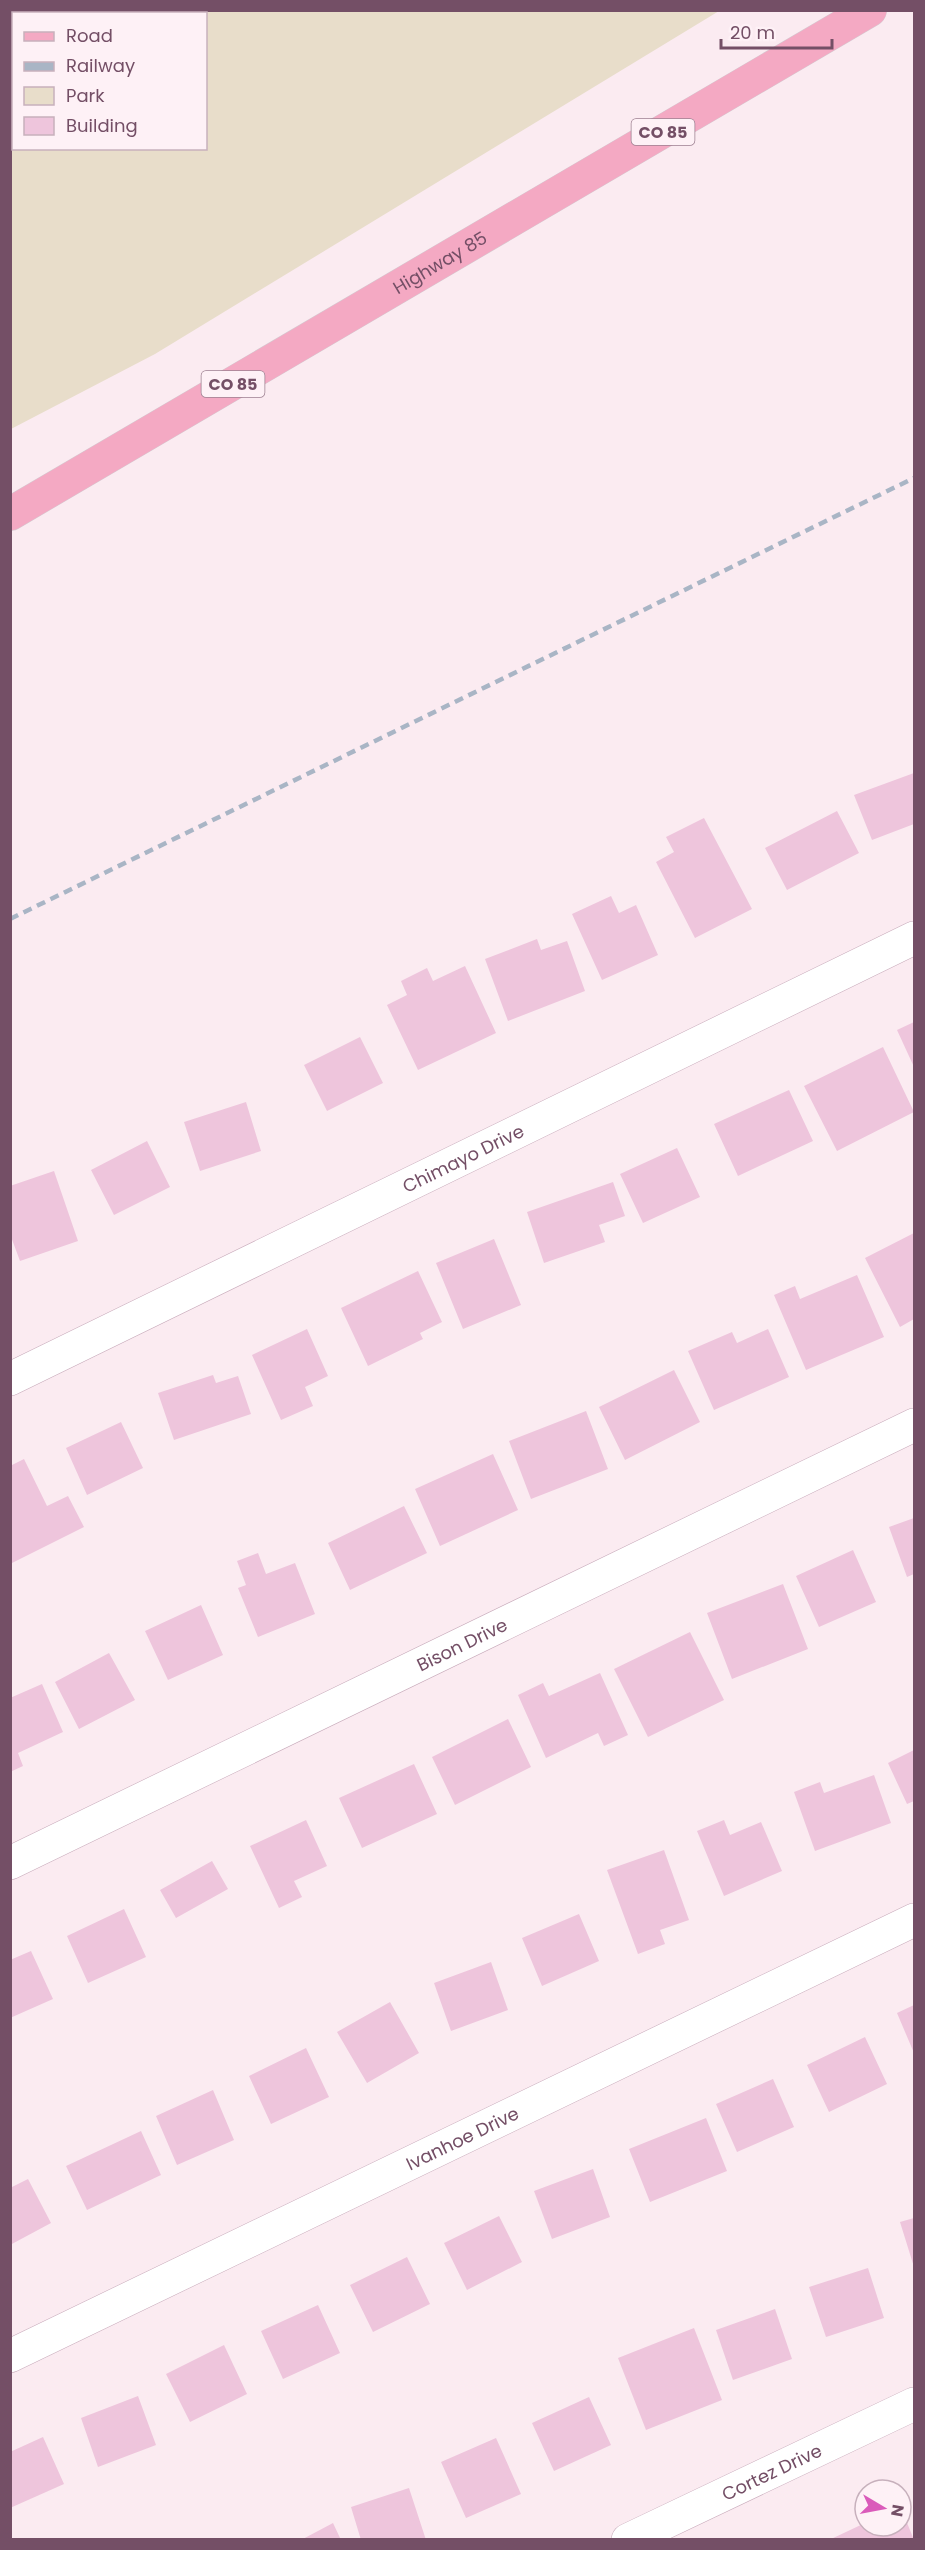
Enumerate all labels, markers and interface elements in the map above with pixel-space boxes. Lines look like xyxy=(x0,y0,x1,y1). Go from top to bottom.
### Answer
legend xyxy=(12,12,207,150)
scale bar xyxy=(721,12,832,50)
text: 20 m xyxy=(730,20,775,45)
text: Road xyxy=(66,23,113,48)
text: Railway xyxy=(66,53,135,78)
text: Park xyxy=(66,83,105,108)
text: Building xyxy=(66,113,138,138)
road number: CO 85 xyxy=(632,119,694,145)
street label: Highway 85 xyxy=(388,225,491,300)
road number: CO 85 xyxy=(202,371,264,397)
street label: Chimayo Drive xyxy=(398,1118,528,1198)
street label: Bison Drive xyxy=(412,1612,511,1677)
street label: Ivanhoe Drive xyxy=(402,2100,523,2176)
street label: Cortez Drive xyxy=(717,2437,826,2506)
north arrow xyxy=(853,2478,913,2538)
text: N xyxy=(885,2503,910,2518)

